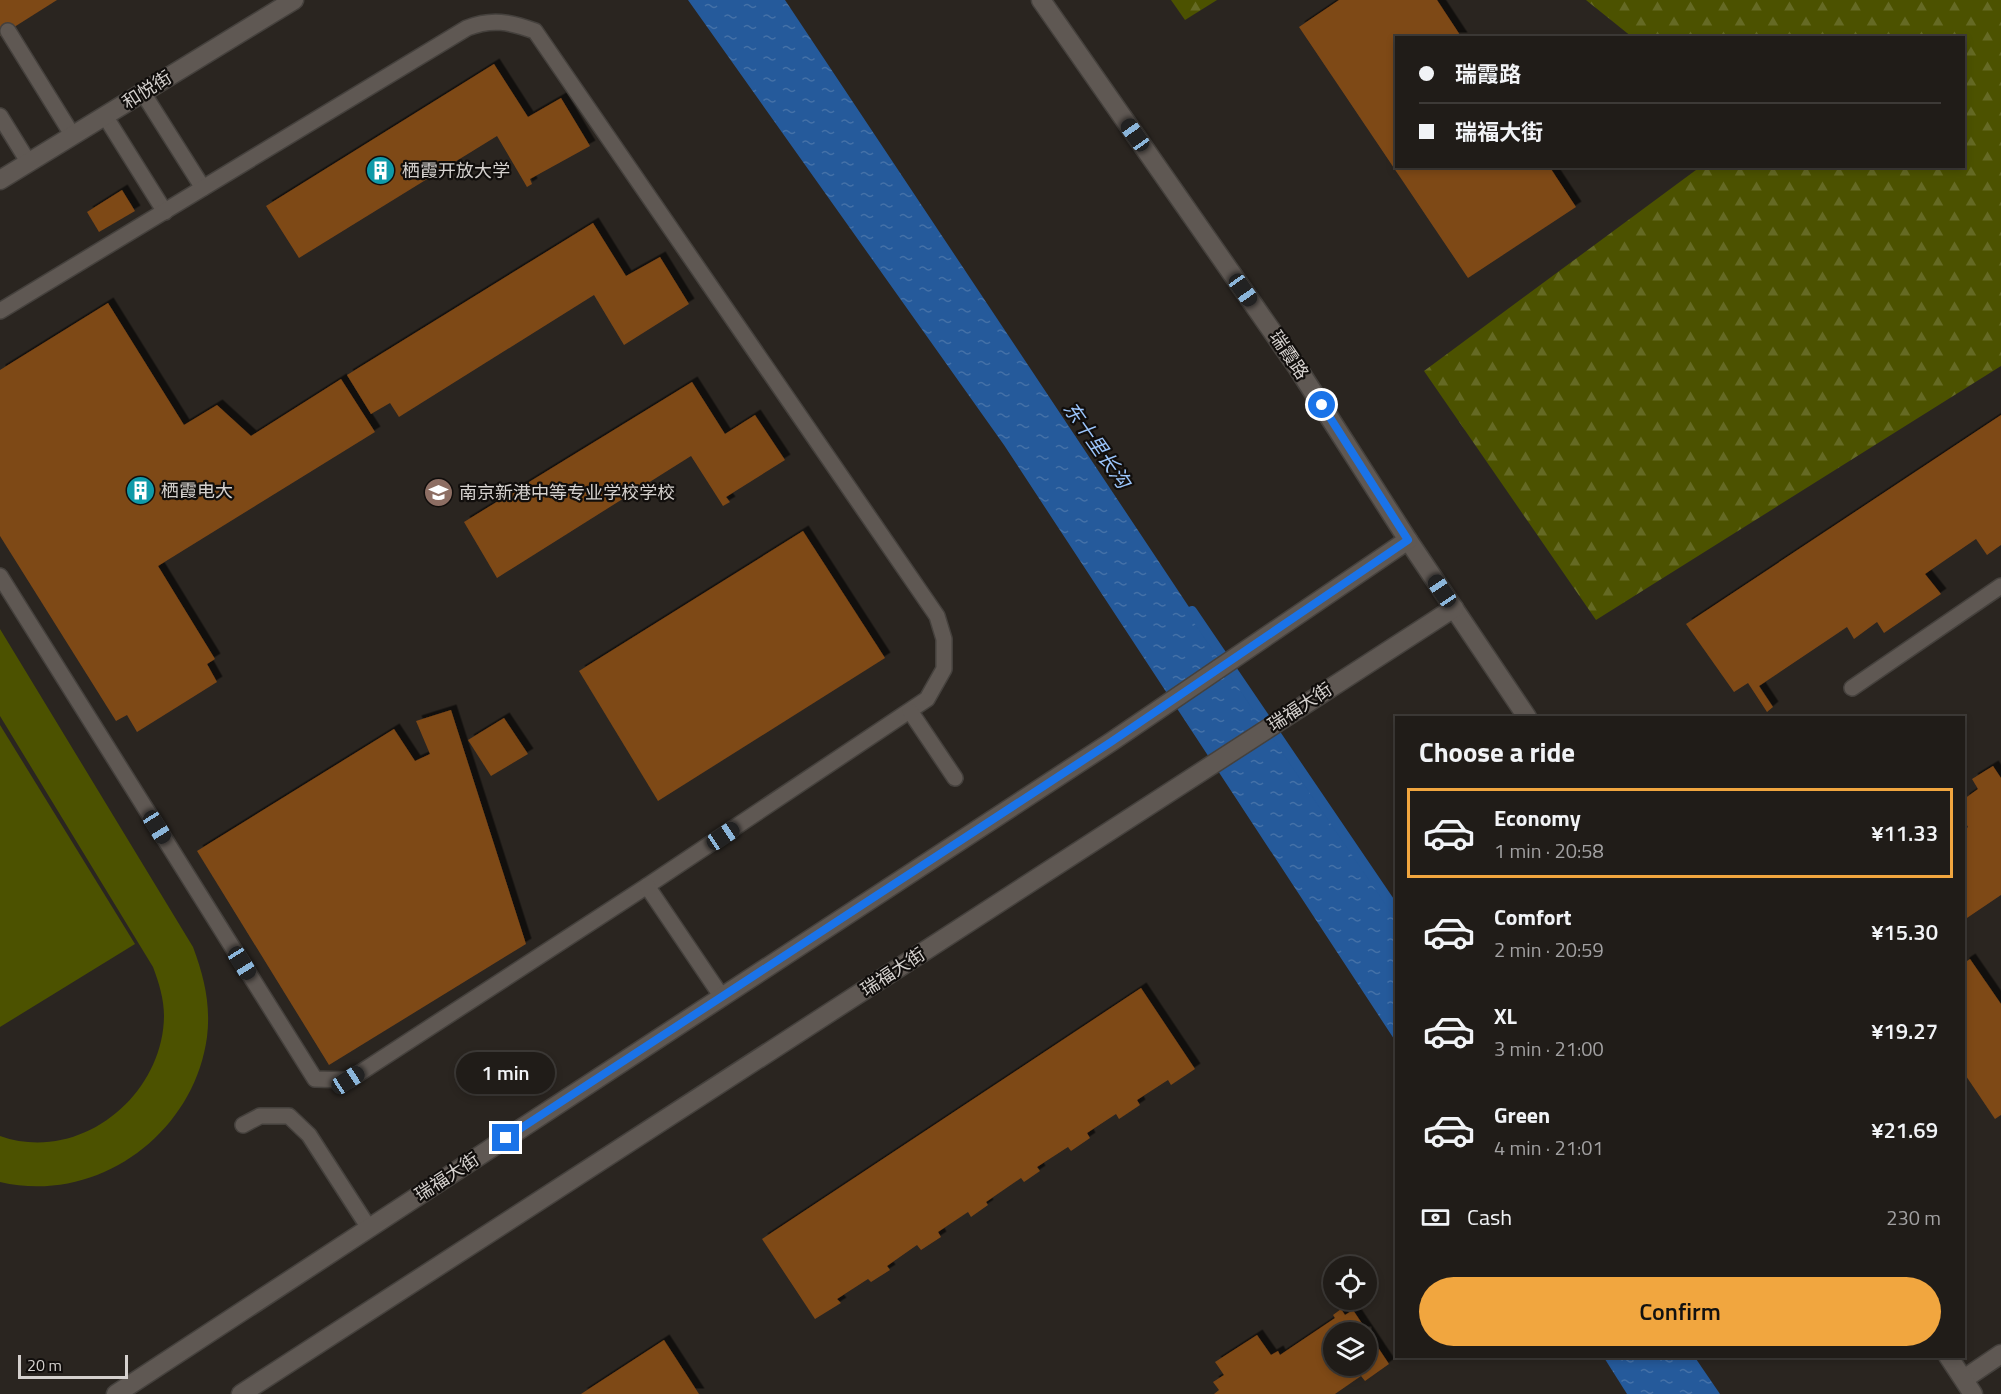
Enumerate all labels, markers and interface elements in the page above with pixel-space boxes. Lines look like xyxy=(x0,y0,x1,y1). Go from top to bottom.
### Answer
text: 瑞霞路 xyxy=(1455,57,1521,91)
street label: 和悦街 xyxy=(117,64,177,115)
car xyxy=(1117,115,1153,155)
text: 瑞福大街 xyxy=(1455,115,1543,149)
building icon: 栖霞开放大学 xyxy=(365,155,397,187)
place label: 栖霞开放大学 xyxy=(402,157,510,184)
car xyxy=(1225,270,1261,310)
street label: 瑞霞路 xyxy=(1263,325,1316,385)
route start xyxy=(1308,391,1335,418)
water label: 东十里长沟 xyxy=(1056,395,1140,496)
building icon: 栖霞电大 xyxy=(124,475,156,507)
place label: 栖霞电大 xyxy=(161,477,233,504)
school or university icon: 南京新港中等专业学校学校 xyxy=(422,477,454,509)
place label: 南京新港中等专业学校学校 xyxy=(459,479,675,506)
car xyxy=(1424,571,1460,611)
street label: 瑞福大街 xyxy=(1262,676,1337,738)
text: Choose a ride xyxy=(1419,731,1575,772)
text: Economy xyxy=(1494,801,1581,835)
icon: car xyxy=(1422,806,1476,860)
car xyxy=(140,807,174,847)
text: ¥11.33 xyxy=(1871,816,1938,850)
car xyxy=(703,818,743,854)
text: 1 min · 20:58 xyxy=(1494,835,1604,866)
text: Comfort xyxy=(1494,900,1572,934)
icon: car xyxy=(1422,905,1476,959)
text: ¥15.30 xyxy=(1871,915,1938,949)
text: 2 min · 20:59 xyxy=(1494,934,1604,965)
street label: 瑞福大街 xyxy=(855,941,930,1003)
car xyxy=(225,943,259,983)
text: XL xyxy=(1494,999,1517,1033)
icon: car xyxy=(1422,1004,1476,1058)
text: ¥19.27 xyxy=(1871,1014,1938,1048)
text: 3 min · 21:00 xyxy=(1494,1033,1604,1064)
callout: 1 min xyxy=(456,1051,556,1093)
text: 1 min xyxy=(481,1057,530,1088)
car xyxy=(328,1063,368,1097)
text: Green xyxy=(1494,1098,1550,1132)
icon: car xyxy=(1422,1103,1476,1157)
text: ¥21.69 xyxy=(1871,1113,1938,1147)
route end xyxy=(492,1124,519,1151)
text: 4 min · 21:01 xyxy=(1494,1132,1604,1163)
street label: 瑞福大街 xyxy=(409,1146,484,1208)
text: Cash xyxy=(1467,1200,1512,1234)
icon: cash xyxy=(1419,1201,1452,1234)
text: 230 m xyxy=(1886,1202,1941,1233)
map controls xyxy=(1323,1256,1377,1376)
button: locate xyxy=(1323,1256,1377,1310)
button: Confirm xyxy=(1419,1277,1941,1346)
button: layers xyxy=(1323,1322,1377,1376)
scale bar xyxy=(18,1352,128,1380)
text: 20 m xyxy=(27,1353,62,1377)

